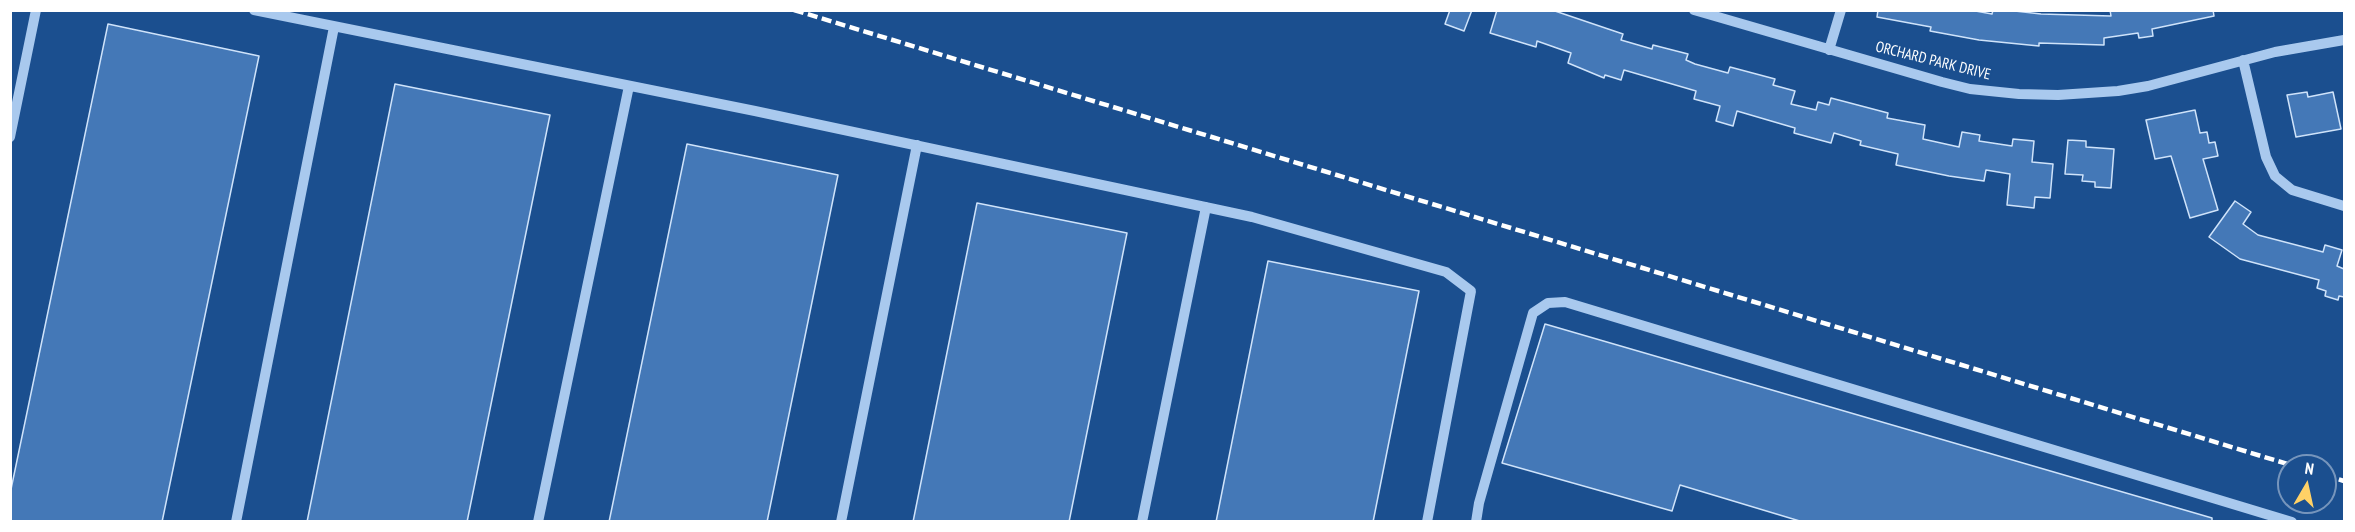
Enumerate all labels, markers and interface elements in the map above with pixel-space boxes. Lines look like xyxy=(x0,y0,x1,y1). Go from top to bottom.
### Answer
street label: ORCHARD PARK DRIVE xyxy=(1874,38,1992,84)
north arrow xyxy=(2277,454,2337,514)
text: N xyxy=(2304,458,2315,479)

